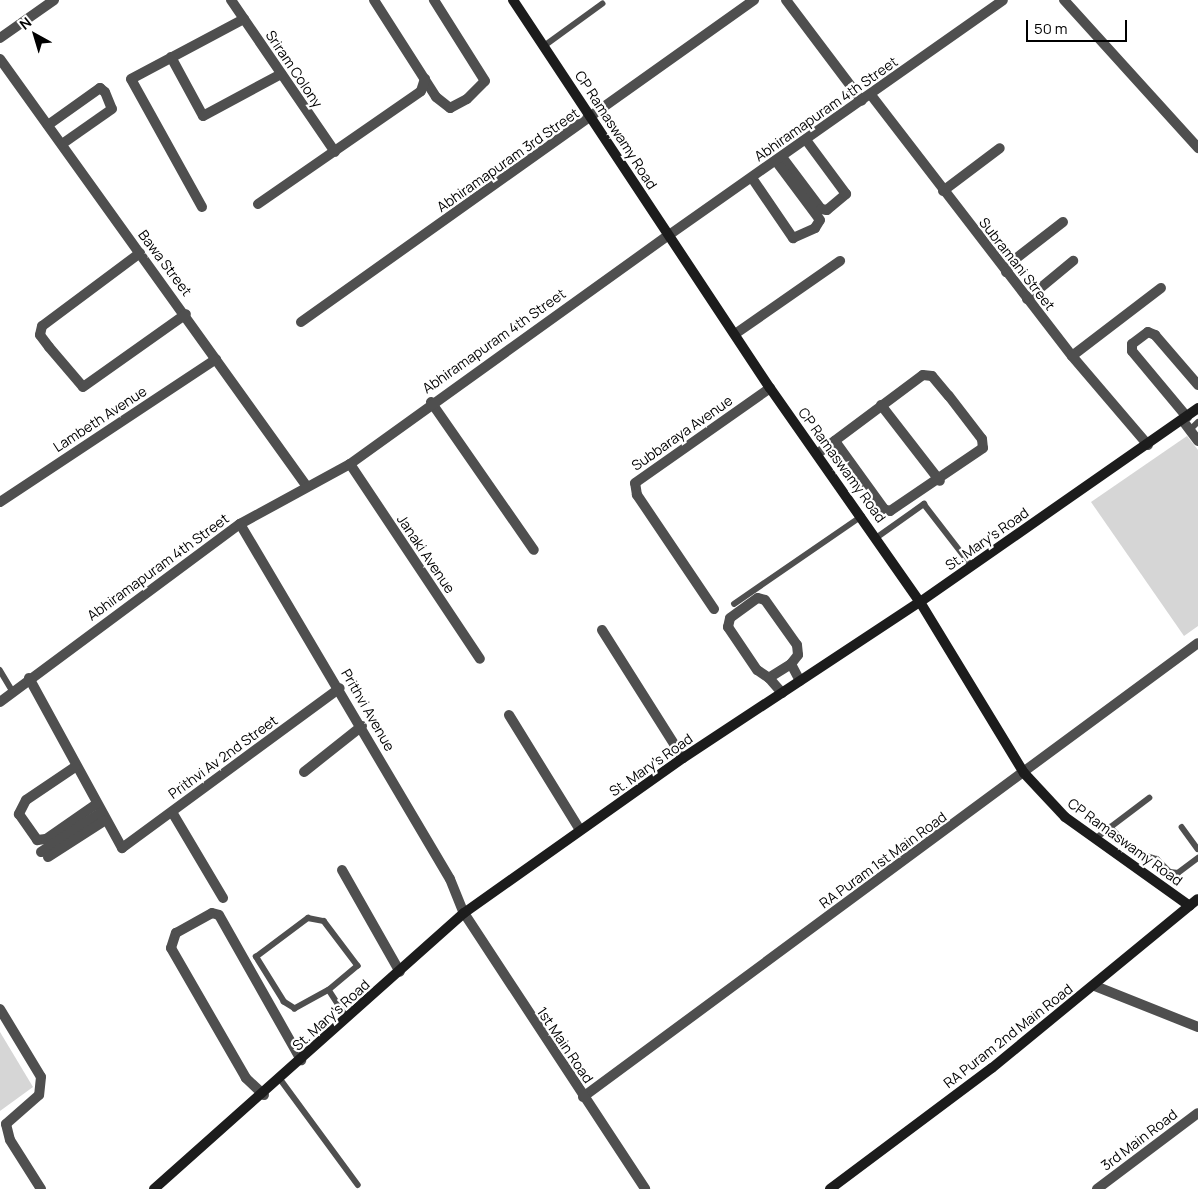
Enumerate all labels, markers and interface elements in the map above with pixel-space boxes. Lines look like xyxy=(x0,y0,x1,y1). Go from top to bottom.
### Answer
north arrow xyxy=(10,10,60,60)
scale bar xyxy=(1028,10,1129,42)
text: N xyxy=(15,12,35,34)
text: 50 m xyxy=(1034,18,1068,39)
street label: Sriram Colony xyxy=(262,27,326,111)
street label: Abhiramapuram 4th Street xyxy=(751,53,901,165)
street label: CP Ramaswamy Road xyxy=(571,68,661,192)
street label: Abhiramapuram 3rd Street xyxy=(434,104,582,216)
street label: Subramani Street xyxy=(976,214,1058,314)
street label: Bawa Street xyxy=(135,227,195,299)
street label: Abhiramapuram 4th Street xyxy=(419,285,569,397)
street label: Lambeth Avenue xyxy=(50,383,150,455)
street label: Subbaraya Avenue xyxy=(628,392,736,474)
street label: CP Ramaswamy Road xyxy=(795,404,889,526)
street label: St. Mary's Road xyxy=(942,504,1032,574)
street label: Abhiramapuram 4th Street xyxy=(84,510,232,624)
street label: Janaki Avenue xyxy=(394,511,458,597)
street label: Prithvi Avenue xyxy=(338,666,398,754)
street label: Prithvi Av 2nd Street xyxy=(165,712,281,802)
street label: St. Mary's Road xyxy=(606,730,696,800)
street label: CP Ramaswamy Road xyxy=(1064,795,1186,889)
street label: RA Puram 1st Main Road xyxy=(816,808,950,912)
street label: St. Mary's Road xyxy=(289,976,373,1054)
street label: RA Puram 2nd Main Road xyxy=(940,980,1076,1092)
street label: 1st Main Road xyxy=(533,1004,597,1086)
street label: 3rd Main Road xyxy=(1098,1106,1180,1174)

